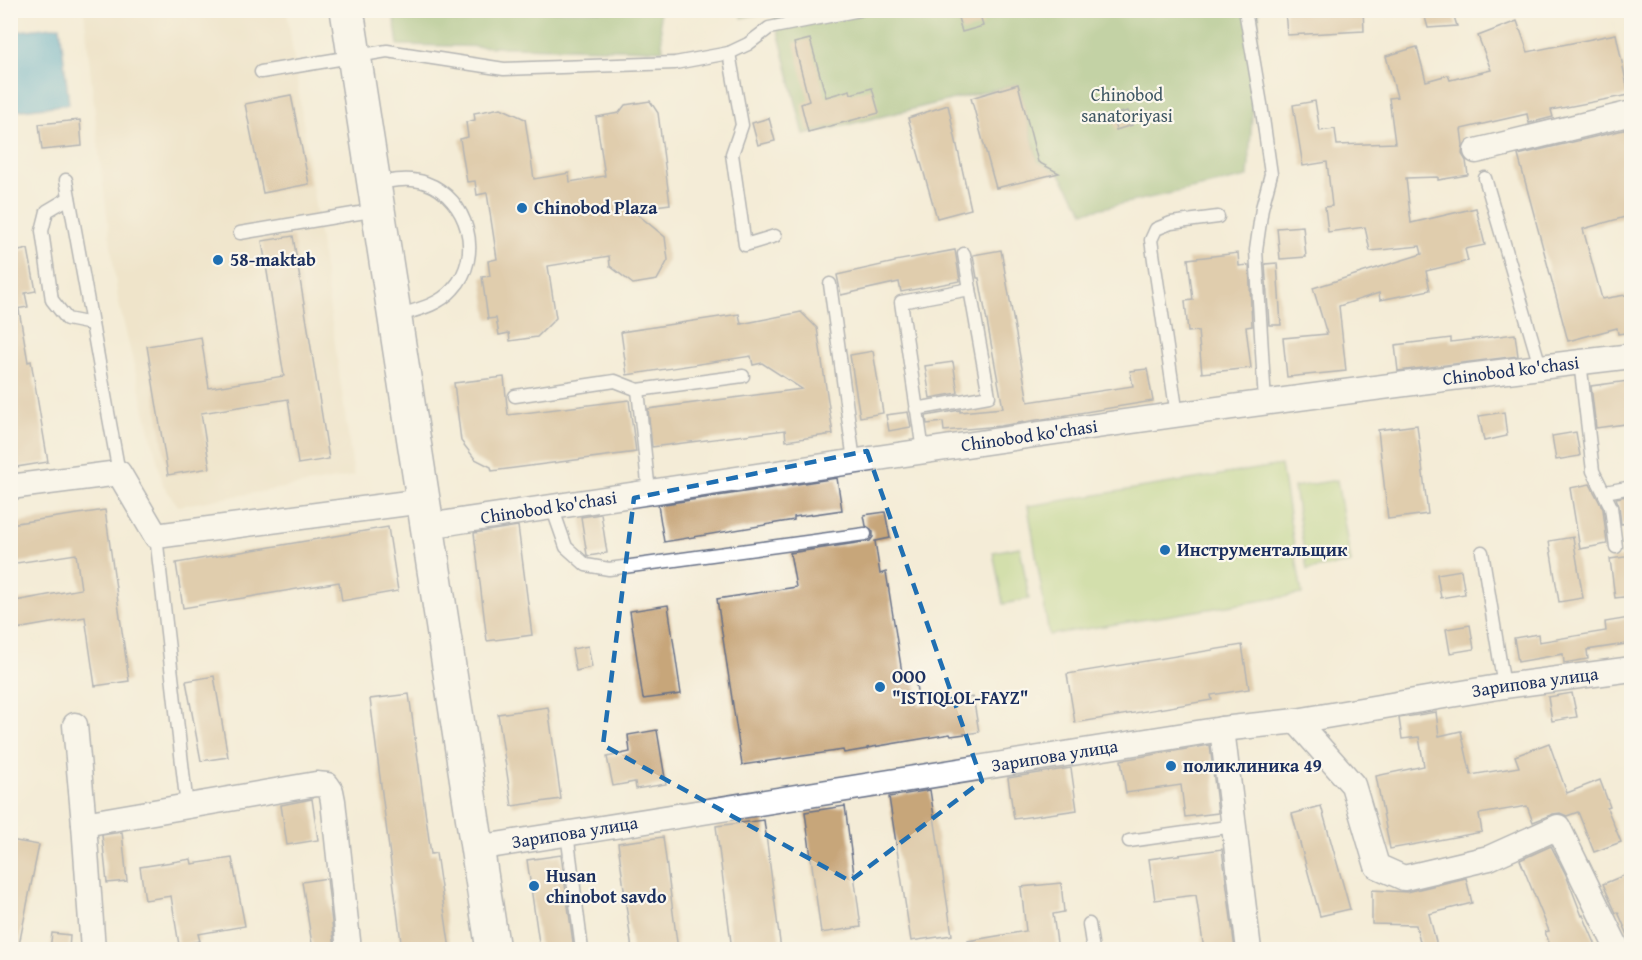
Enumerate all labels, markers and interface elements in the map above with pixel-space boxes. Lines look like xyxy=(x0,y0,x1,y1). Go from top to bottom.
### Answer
park label: Chinobod sanatoriyasi xyxy=(1081,81,1173,129)
place label: Chinobod Plaza xyxy=(534,194,658,221)
marker: Chinobod Plaza xyxy=(515,201,529,215)
place label: 58-maktab xyxy=(230,246,316,273)
marker: 58-maktab xyxy=(211,253,225,267)
street label: Chinobod ko'chasi xyxy=(1441,348,1581,392)
street label: Chinobod ko'chasi xyxy=(959,412,1099,458)
street label: Chinobod ko'chasi xyxy=(479,483,619,531)
place label: Инструментальщик xyxy=(1177,536,1348,563)
marker: Инструментальщик xyxy=(1158,543,1172,557)
street label: Зарипова улица xyxy=(1470,660,1600,704)
place label: ООО "ISTIQLOL-FAYZ" xyxy=(892,663,1028,711)
marker: ООО "ISTIQLOL-FAYZ" xyxy=(873,680,887,694)
street label: Зарипова улица xyxy=(989,732,1120,779)
place label: поликлиника 49 xyxy=(1183,752,1322,779)
marker: поликлиника 49 xyxy=(1164,759,1178,773)
street label: Зарипова улица xyxy=(510,808,640,855)
place label: Husan chinobot savdo xyxy=(546,862,667,910)
marker: Husan chinobot savdo xyxy=(527,879,541,893)

